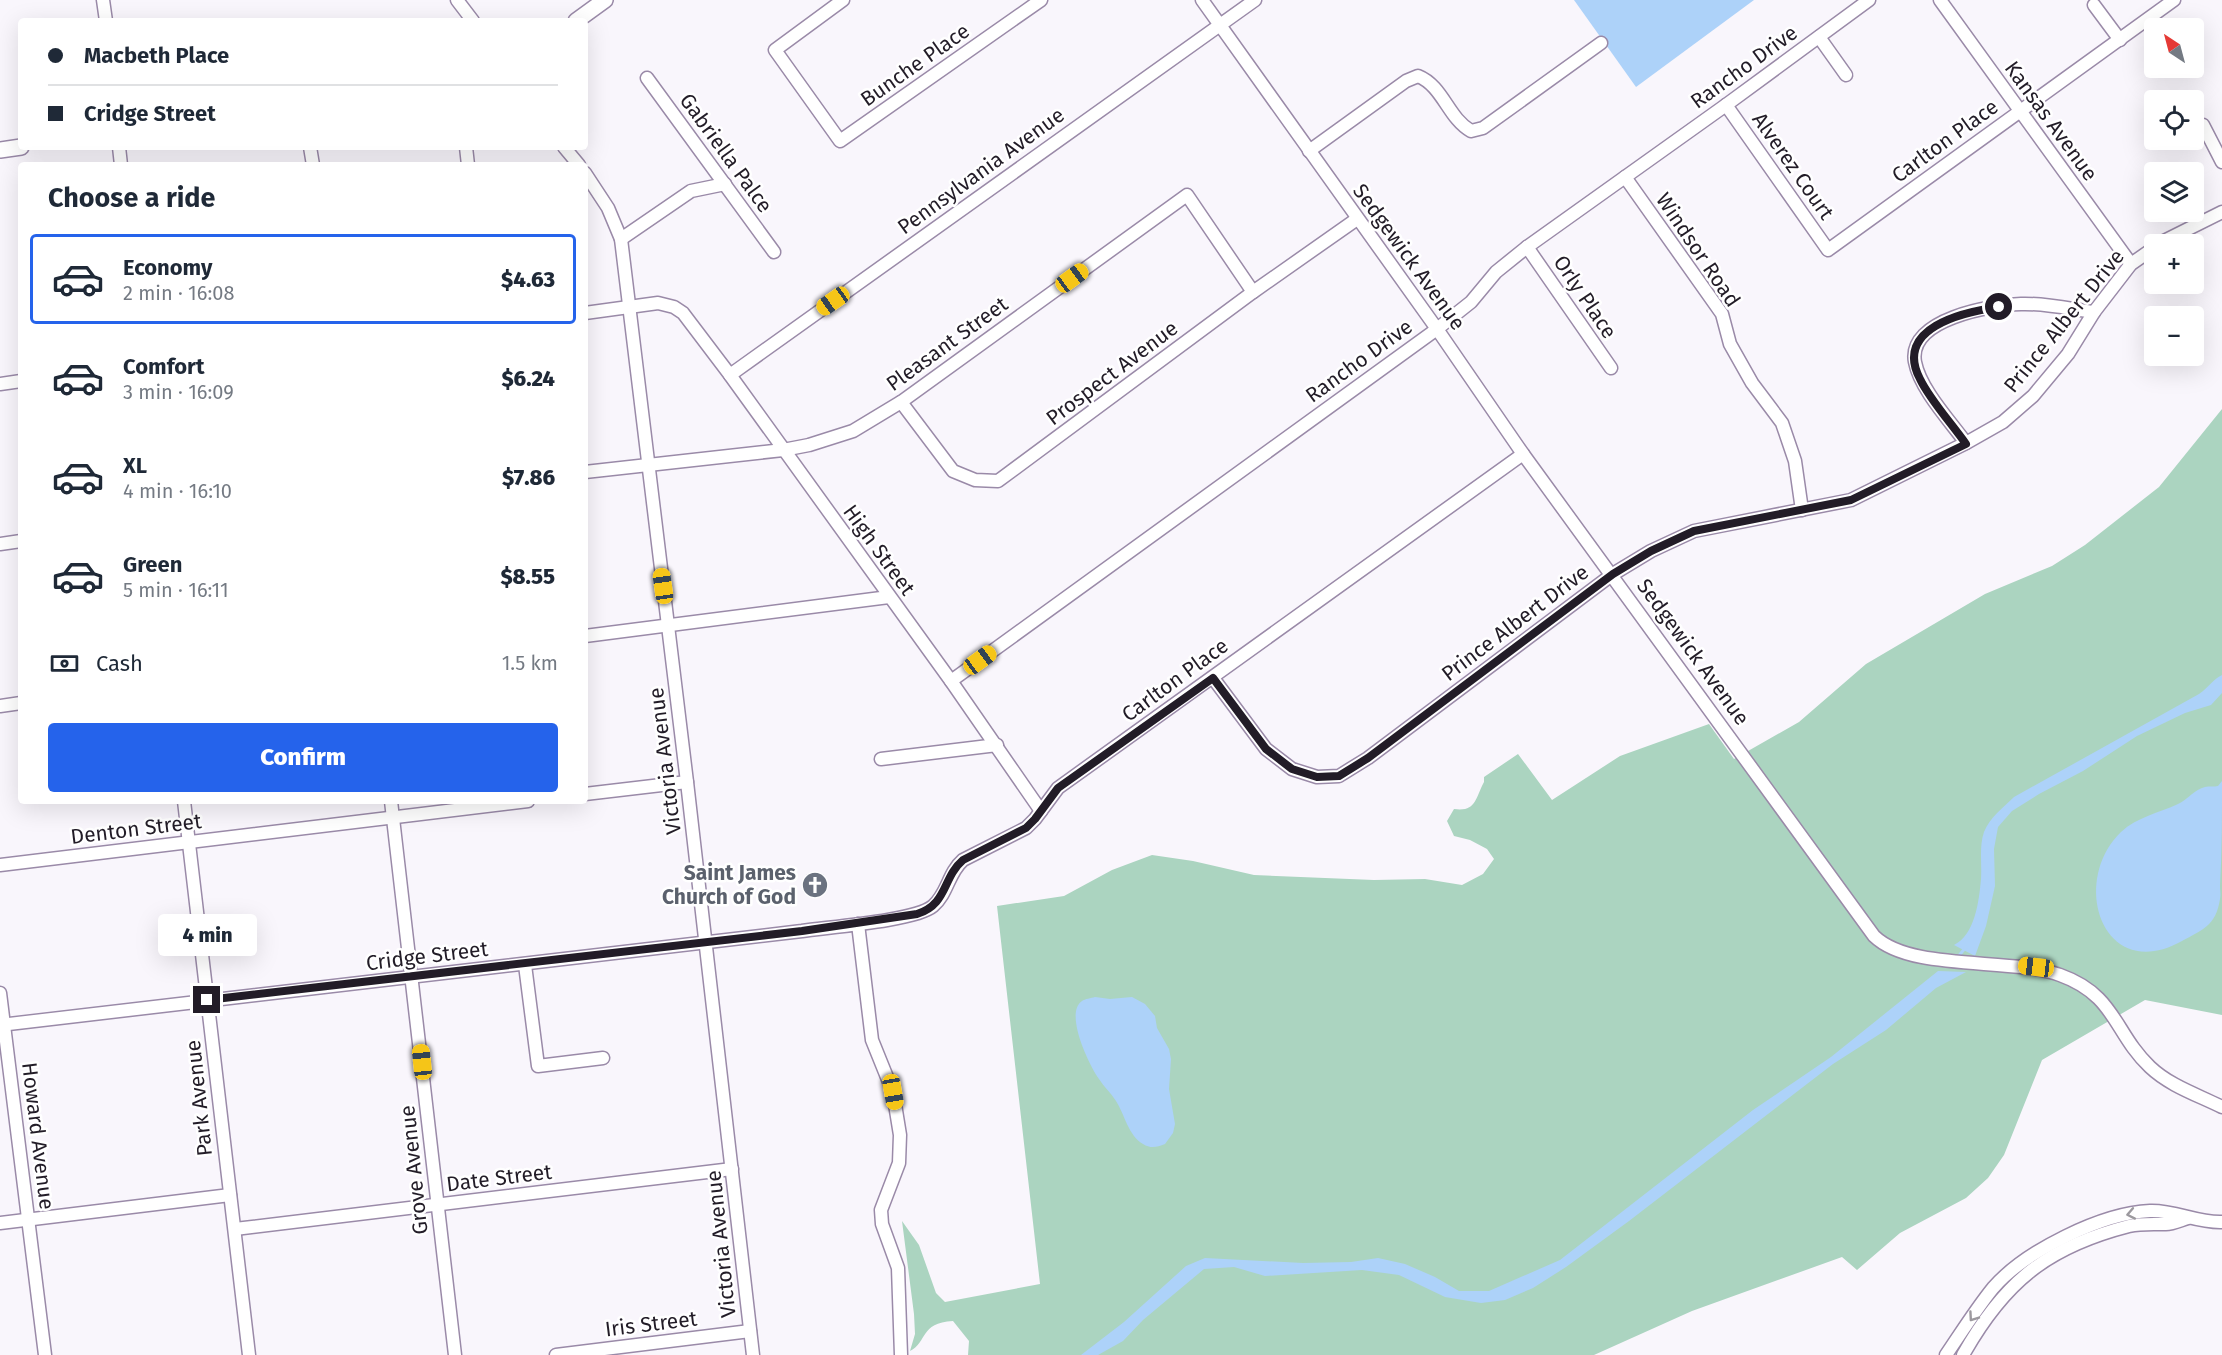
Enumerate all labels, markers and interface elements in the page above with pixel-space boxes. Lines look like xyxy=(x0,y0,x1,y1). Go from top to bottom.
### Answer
street label: Bunche Place xyxy=(855,18,975,112)
north arrow xyxy=(2144,18,2204,78)
map controls xyxy=(2144,18,2204,366)
street label: Rancho Drive xyxy=(1686,20,1802,114)
text: Macbeth Place xyxy=(84,42,229,69)
street label: Kansas Avenue xyxy=(1999,56,2103,186)
street label: Gabriella Palce xyxy=(674,88,778,218)
button: locate xyxy=(2144,90,2204,150)
street label: Carlton Place xyxy=(1887,94,2003,188)
text: Cridge Street xyxy=(84,100,216,127)
street label: Pennsylvania Avenue xyxy=(893,102,1069,240)
street label: Alverez Court xyxy=(1747,107,1840,225)
button: layers xyxy=(2144,162,2204,222)
street label: Sedgewick Avenue xyxy=(1347,179,1471,335)
text: Choose a ride xyxy=(48,182,215,214)
street label: Windsor Road xyxy=(1650,188,1746,312)
button: + xyxy=(2144,234,2204,294)
street label: Prince Albert Drive xyxy=(1998,244,2130,398)
street label: Orly Place xyxy=(1548,250,1622,344)
icon: car xyxy=(51,252,105,306)
text: Economy xyxy=(123,254,212,281)
car xyxy=(1052,260,1092,296)
text: $4.63 xyxy=(501,266,555,293)
text: 2 min · 16:08 xyxy=(123,281,234,305)
car xyxy=(813,283,853,319)
street label: Pleasant Street xyxy=(881,291,1013,397)
route start xyxy=(1985,293,2012,320)
button: − xyxy=(2144,306,2204,366)
street label: Rancho Drive xyxy=(1301,314,1417,408)
street label: Prospect Avenue xyxy=(1041,315,1183,431)
icon: car xyxy=(51,351,105,405)
text: Comfort xyxy=(123,353,204,380)
text: $6.24 xyxy=(501,365,555,392)
text: 3 min · 16:09 xyxy=(123,380,234,404)
icon: car xyxy=(51,450,105,504)
text: XL xyxy=(123,452,147,479)
text: $7.86 xyxy=(502,464,555,491)
text: 4 min · 16:10 xyxy=(123,479,232,503)
street label: High Street xyxy=(837,499,921,601)
icon: car xyxy=(51,549,105,603)
text: Green xyxy=(123,551,182,578)
street label: Prince Albert Drive xyxy=(1436,559,1594,687)
text: $8.55 xyxy=(500,563,555,590)
car xyxy=(652,567,674,605)
street label: Sedgewick Avenue xyxy=(1631,574,1755,730)
text: 5 min · 16:11 xyxy=(123,578,229,602)
street label: Carlton Place xyxy=(1117,633,1233,727)
car xyxy=(960,642,1000,678)
icon: cash xyxy=(48,647,81,680)
text: Cash xyxy=(96,650,143,677)
text: 1.5 km xyxy=(502,651,558,675)
street label: Victoria Avenue xyxy=(643,686,687,836)
button: Confirm xyxy=(48,723,558,792)
street label: Denton Street xyxy=(69,808,203,850)
place label: Saint James Church of God xyxy=(662,860,796,910)
church icon: Saint James Church of God xyxy=(800,870,830,900)
callout: 4 min xyxy=(158,913,256,955)
text: 4 min xyxy=(182,923,233,947)
street label: Cridge Street xyxy=(365,936,490,976)
car xyxy=(2017,956,2055,978)
route end xyxy=(193,986,220,1013)
street label: Park Avenue xyxy=(180,1039,218,1157)
car xyxy=(411,1043,433,1081)
street label: Howard Avenue xyxy=(16,1061,60,1211)
car xyxy=(881,1073,905,1111)
street label: Grove Avenue xyxy=(394,1104,434,1236)
street label: Date Street xyxy=(445,1159,554,1197)
street label: Victoria Avenue xyxy=(700,1169,742,1319)
one-way arrow xyxy=(2127,1207,2137,1220)
street label: Iris Street xyxy=(603,1305,699,1343)
one-way arrow xyxy=(1969,1311,1980,1322)

